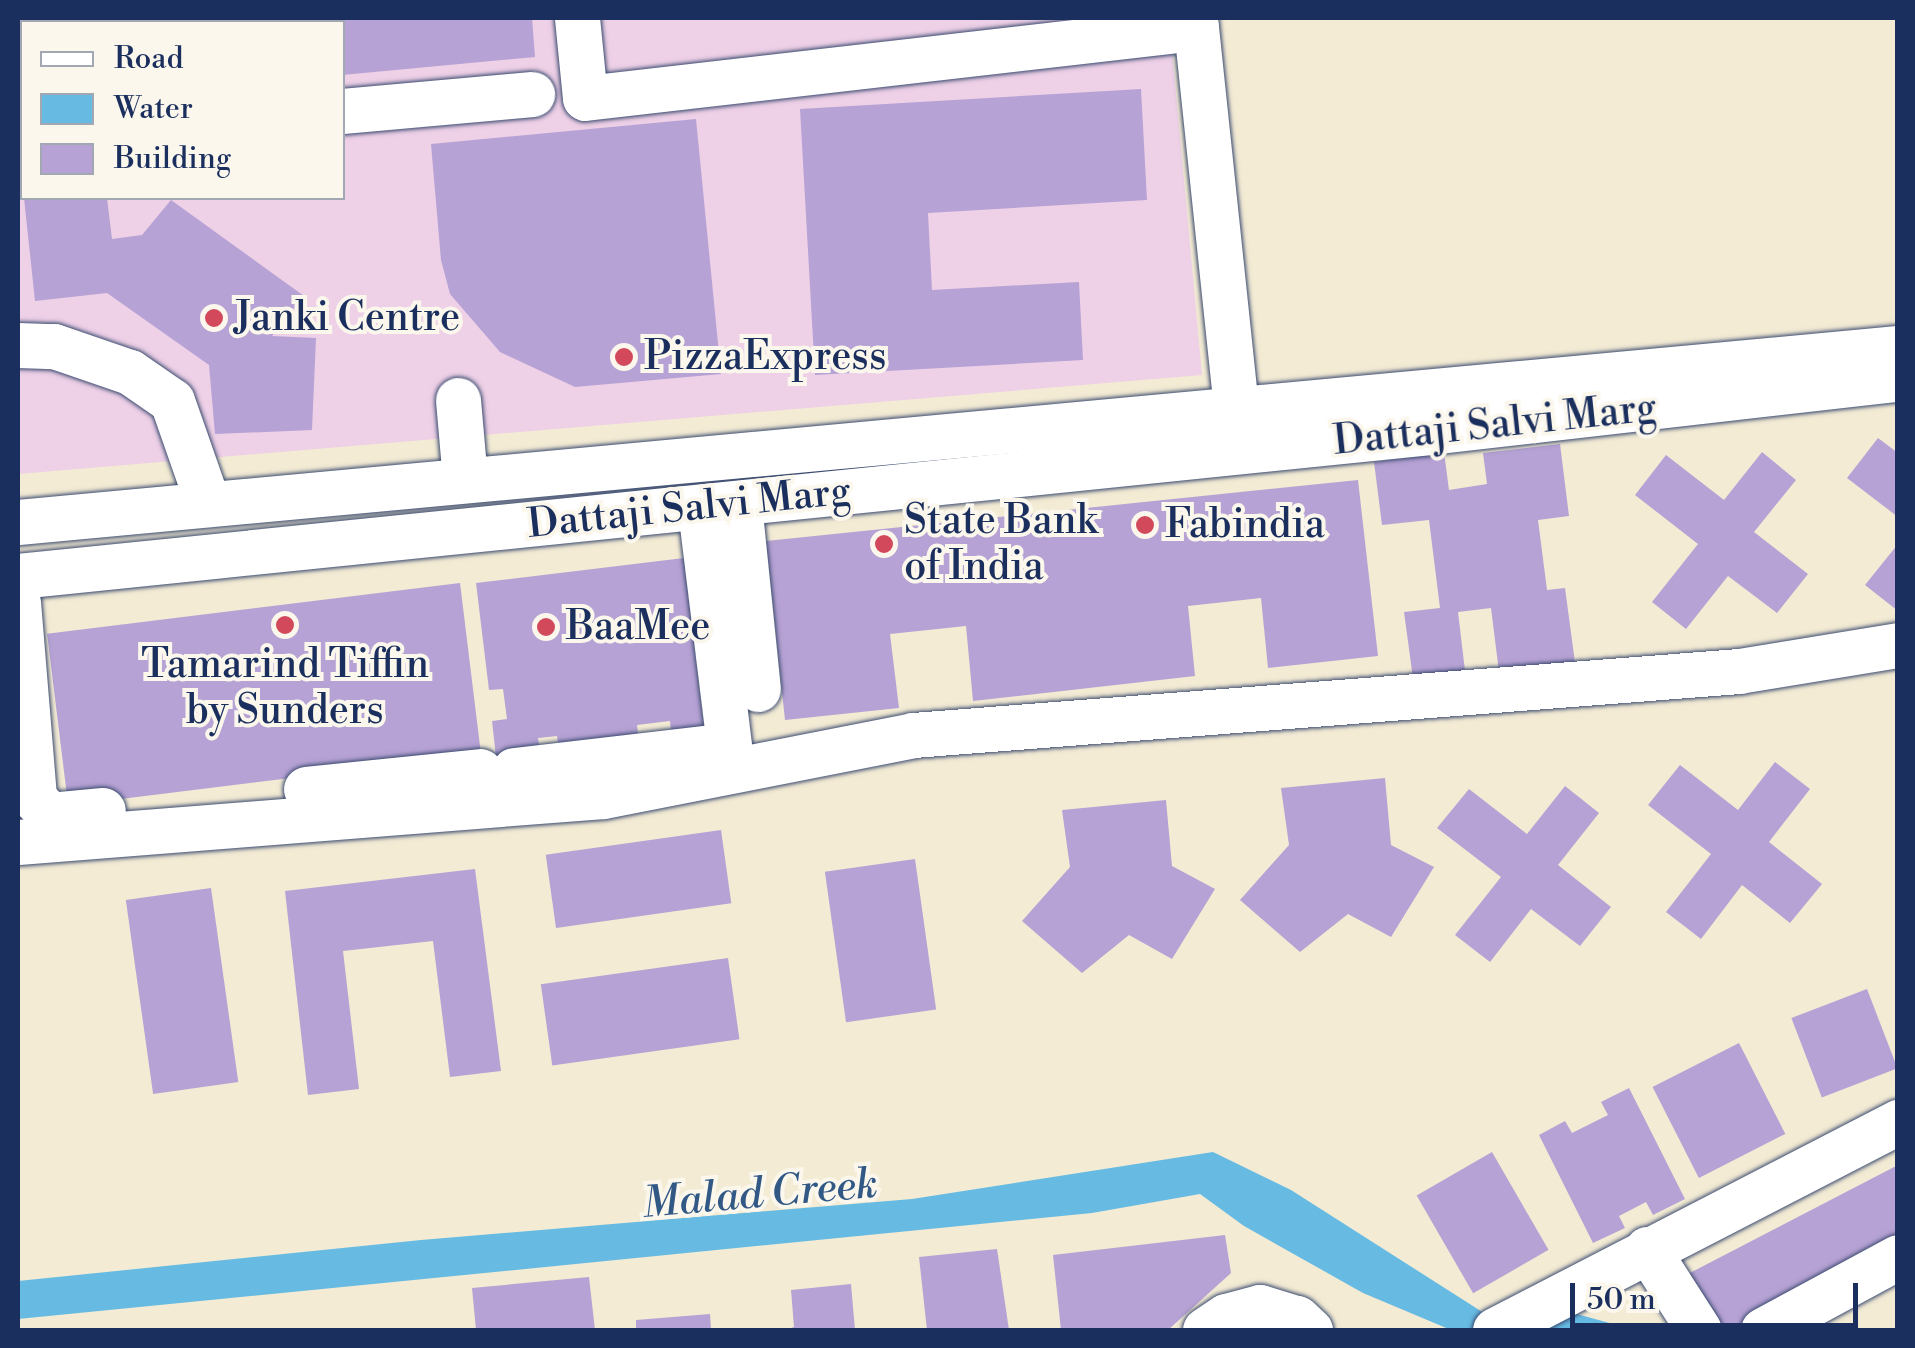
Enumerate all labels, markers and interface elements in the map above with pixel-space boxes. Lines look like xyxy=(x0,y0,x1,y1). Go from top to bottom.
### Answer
legend xyxy=(20,20,345,200)
text: Road xyxy=(114,40,184,78)
text: Water xyxy=(114,90,193,128)
text: Building xyxy=(114,140,231,178)
place label: Janki Centre xyxy=(234,294,460,342)
marker: Janki Centre xyxy=(203,307,225,329)
place label: PizzaExpress xyxy=(644,333,886,381)
marker: PizzaExpress xyxy=(613,346,635,368)
street label: Dattaji Salvi Marg xyxy=(1331,384,1659,466)
street label: Dattaji Salvi Marg xyxy=(525,467,853,549)
place label: State Bank of India xyxy=(904,497,1097,591)
place label: Fabindia xyxy=(1165,501,1325,549)
marker: Fabindia xyxy=(1134,514,1156,536)
marker: State Bank of India xyxy=(873,533,895,555)
place label: BaaMee xyxy=(566,603,710,651)
marker: Tamarind Tiffin by Sunders xyxy=(274,614,296,636)
marker: BaaMee xyxy=(535,616,557,638)
place label: Tamarind Tiffin by Sunders xyxy=(141,641,429,735)
water label: Malad Creek xyxy=(640,1160,880,1230)
scale bar xyxy=(1575,1263,1862,1325)
text: 50 m xyxy=(1587,1281,1656,1319)

